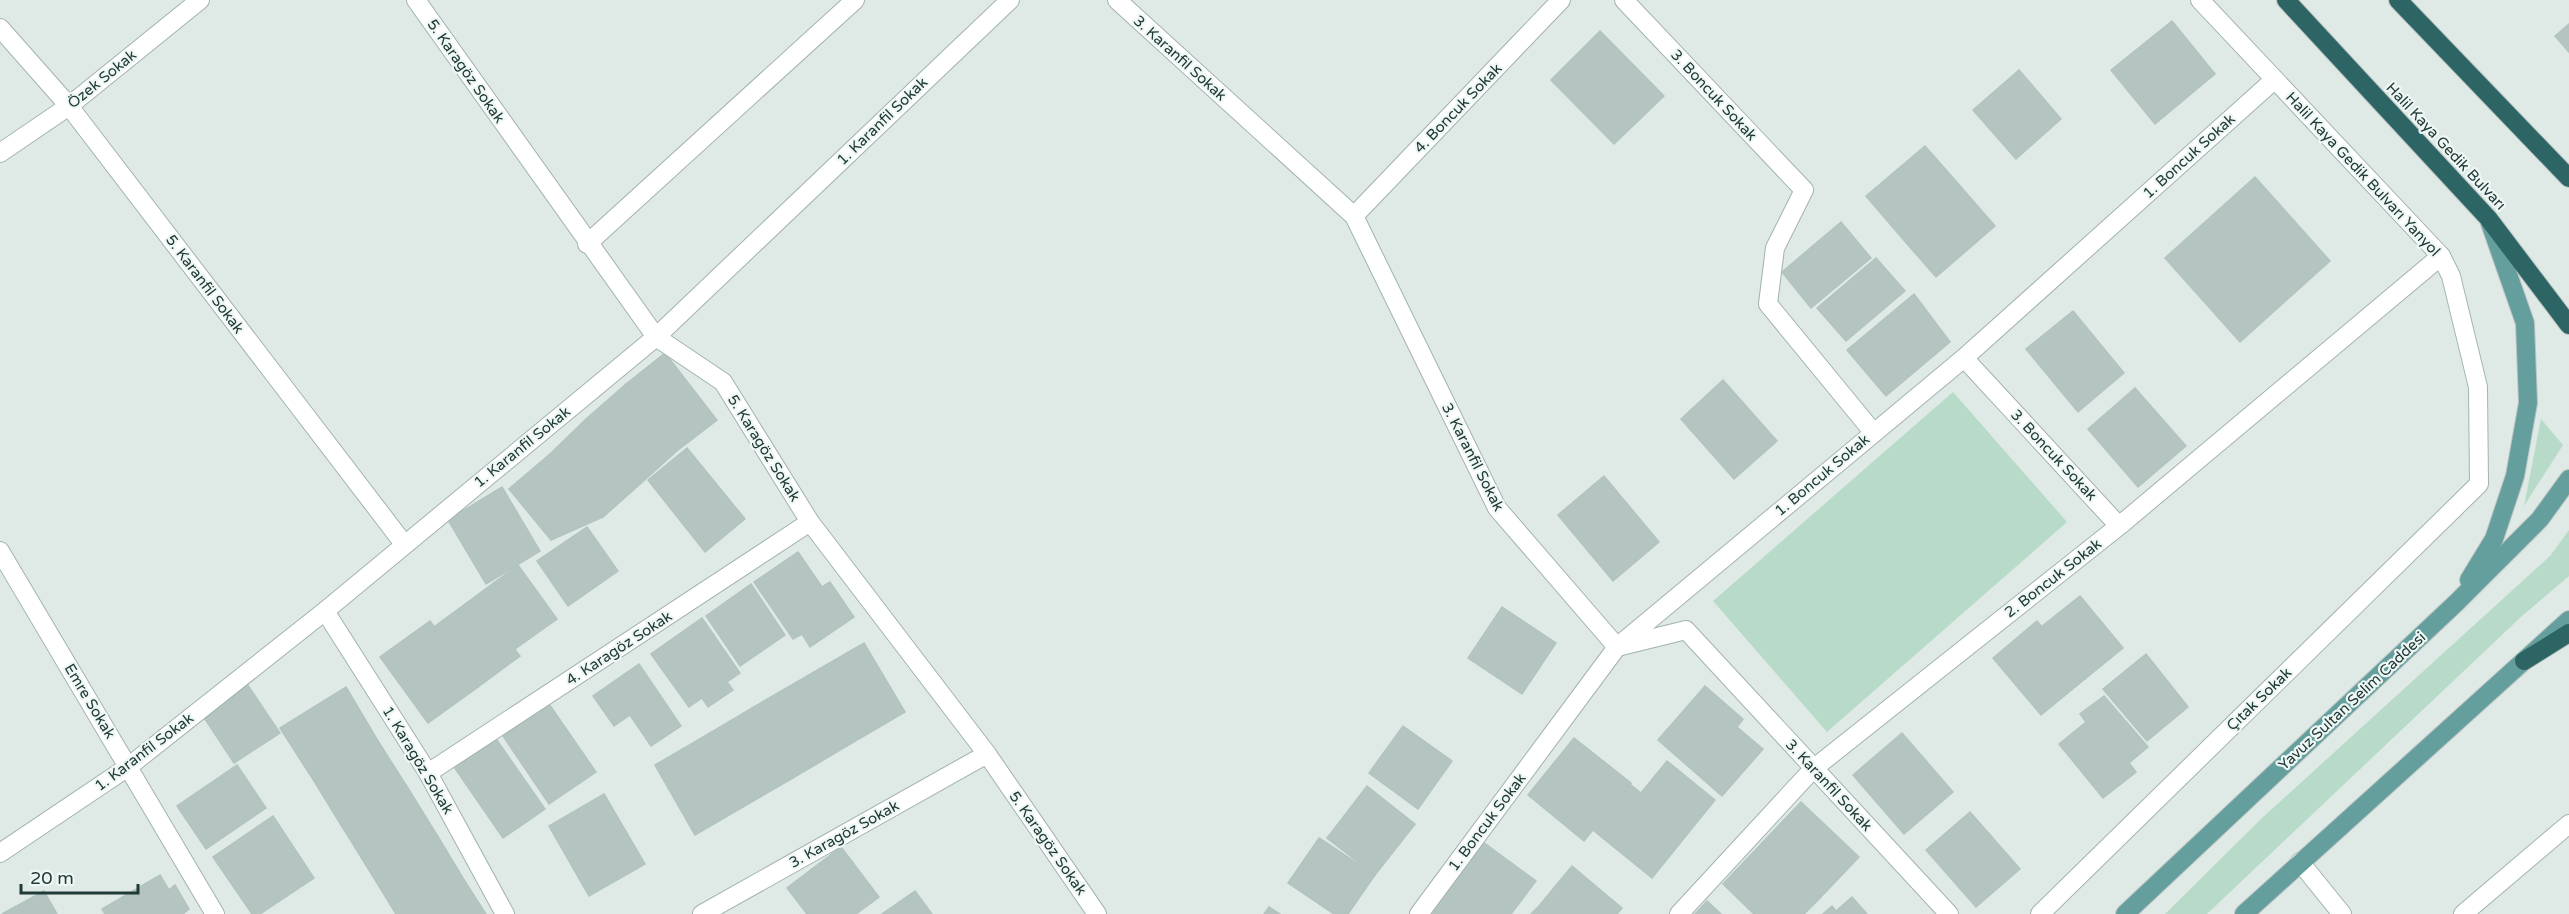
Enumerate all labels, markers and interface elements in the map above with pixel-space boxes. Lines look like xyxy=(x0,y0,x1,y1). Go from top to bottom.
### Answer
street label: 3. Karanfil Sokak xyxy=(1130,11,1230,105)
street label: 5. Karagöz Sokak xyxy=(423,16,509,126)
street label: Özek Sokak xyxy=(64,46,140,112)
street label: 3. Boncuk Sokak xyxy=(1667,46,1761,144)
street label: 4. Boncuk Sokak xyxy=(1411,59,1505,157)
street label: 1. Karanfil Sokak xyxy=(833,73,931,169)
street label: Halil Kaya Gedik Bulvarı xyxy=(2382,79,2510,213)
street label: Halil Kaya Gedik Bulvarı Yanyol xyxy=(2282,88,2444,260)
street label: 1. Boncuk Sokak xyxy=(2139,110,2239,202)
street label: 5. Karanfil Sokak xyxy=(162,231,248,337)
street label: 5. Karagöz Sokak xyxy=(724,391,804,505)
street label: 3. Karanfil Sokak xyxy=(1438,400,1508,514)
street label: 1. Karanfil Sokak xyxy=(470,403,574,491)
street label: 3. Boncuk Sokak xyxy=(2007,406,2101,504)
street label: 1. Boncuk Sokak xyxy=(1771,430,1873,520)
street label: 2. Boncuk Sokak xyxy=(2001,535,2105,621)
street label: 4. Karagöz Sokak xyxy=(563,607,675,689)
street label: Yavuz Sultan Selim Caddesi xyxy=(2275,628,2429,774)
street label: Emre Sokak xyxy=(61,660,119,742)
street label: Çıtak Sokak xyxy=(2223,664,2295,734)
street label: 1. Karagöz Sokak xyxy=(379,703,457,817)
street label: 1. Karanfil Sokak xyxy=(91,709,197,795)
street label: 3. Karanfil Sokak xyxy=(1782,735,1876,835)
street label: 1. Boncuk Sokak xyxy=(1444,769,1530,875)
street label: 5. Karagöz Sokak xyxy=(1005,788,1091,898)
street label: 3. Karagöz Sokak xyxy=(786,796,902,872)
scale bar xyxy=(21,857,138,895)
text: 20 m xyxy=(30,867,74,889)

